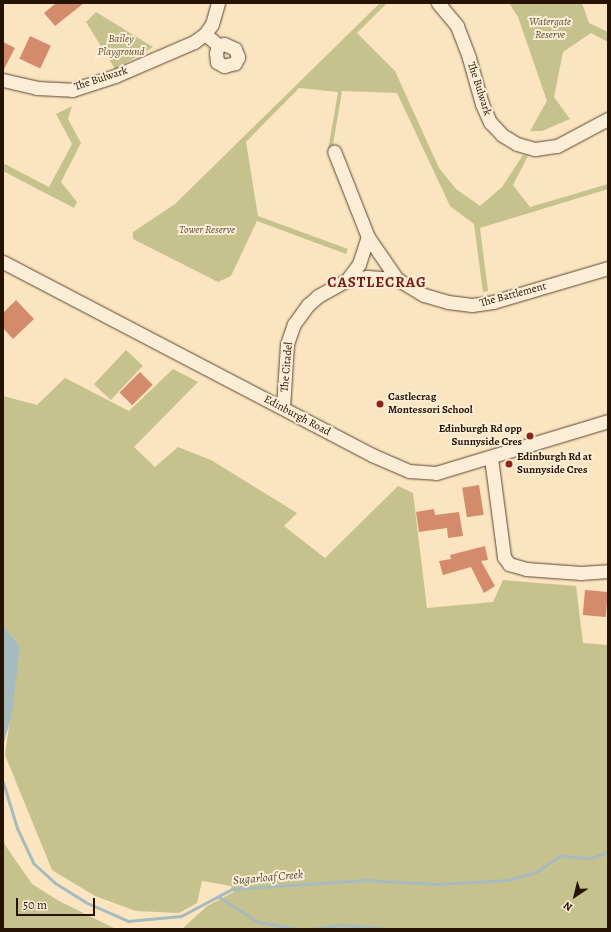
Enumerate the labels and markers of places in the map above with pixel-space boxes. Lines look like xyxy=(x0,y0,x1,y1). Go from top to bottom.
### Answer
place label: Castlecrag Montessori School xyxy=(388,391,473,417)
marker: Castlecrag Montessori School xyxy=(375,399,385,409)
place label: Edinburgh Rd opp Sunnyside Cres xyxy=(439,423,522,449)
marker: Edinburgh Rd opp Sunnyside Cres xyxy=(525,431,535,441)
place label: Edinburgh Rd at Sunnyside Cres xyxy=(517,451,592,477)
marker: Edinburgh Rd at Sunnyside Cres xyxy=(504,459,514,469)

